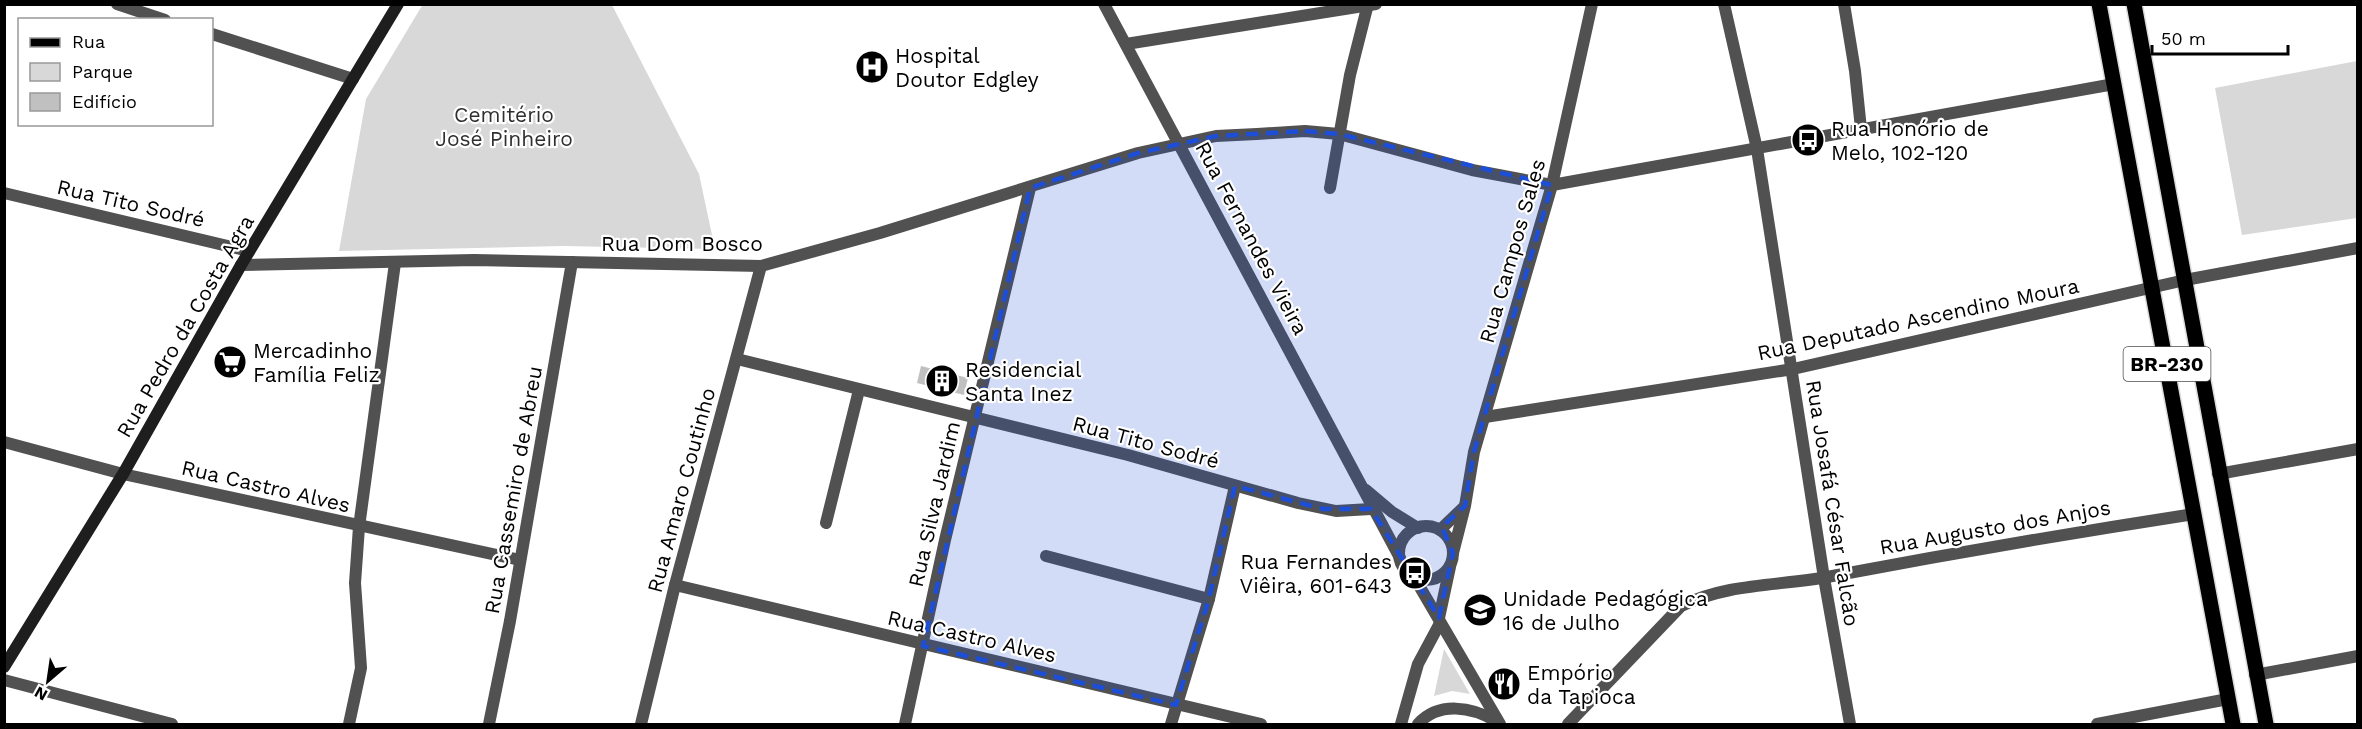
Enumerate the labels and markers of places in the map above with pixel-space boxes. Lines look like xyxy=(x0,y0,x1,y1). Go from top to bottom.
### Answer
place label: Hospital Doutor Edgley xyxy=(895,43,1039,92)
hospital icon: Hospital Doutor Edgley xyxy=(854,49,890,85)
place label: Rua Honório de Melo, 102-120 xyxy=(1831,116,1989,165)
bus stop icon: Rua Honório de Melo, 102-120 xyxy=(1790,122,1826,158)
place label: Mercadinho Família Feliz xyxy=(253,338,380,387)
supermarket icon: Mercadinho Família Feliz xyxy=(212,344,248,380)
place label: Residencial Santa Inez xyxy=(965,357,1082,406)
building icon: Residencial Santa Inez xyxy=(924,363,960,399)
place label: Rua Fernandes Viêira, 601-643 xyxy=(1240,549,1392,598)
bus stop icon: Rua Fernandes Viêira, 601-643 xyxy=(1397,555,1433,591)
place label: Unidade Pedagógica 16 de Julho xyxy=(1503,586,1708,635)
school or university icon: Unidade Pedagógica 16 de Julho xyxy=(1462,592,1498,628)
place label: Empório da Tapioca xyxy=(1527,660,1636,709)
restaurant icon: Empório da Tapioca xyxy=(1486,666,1522,702)

